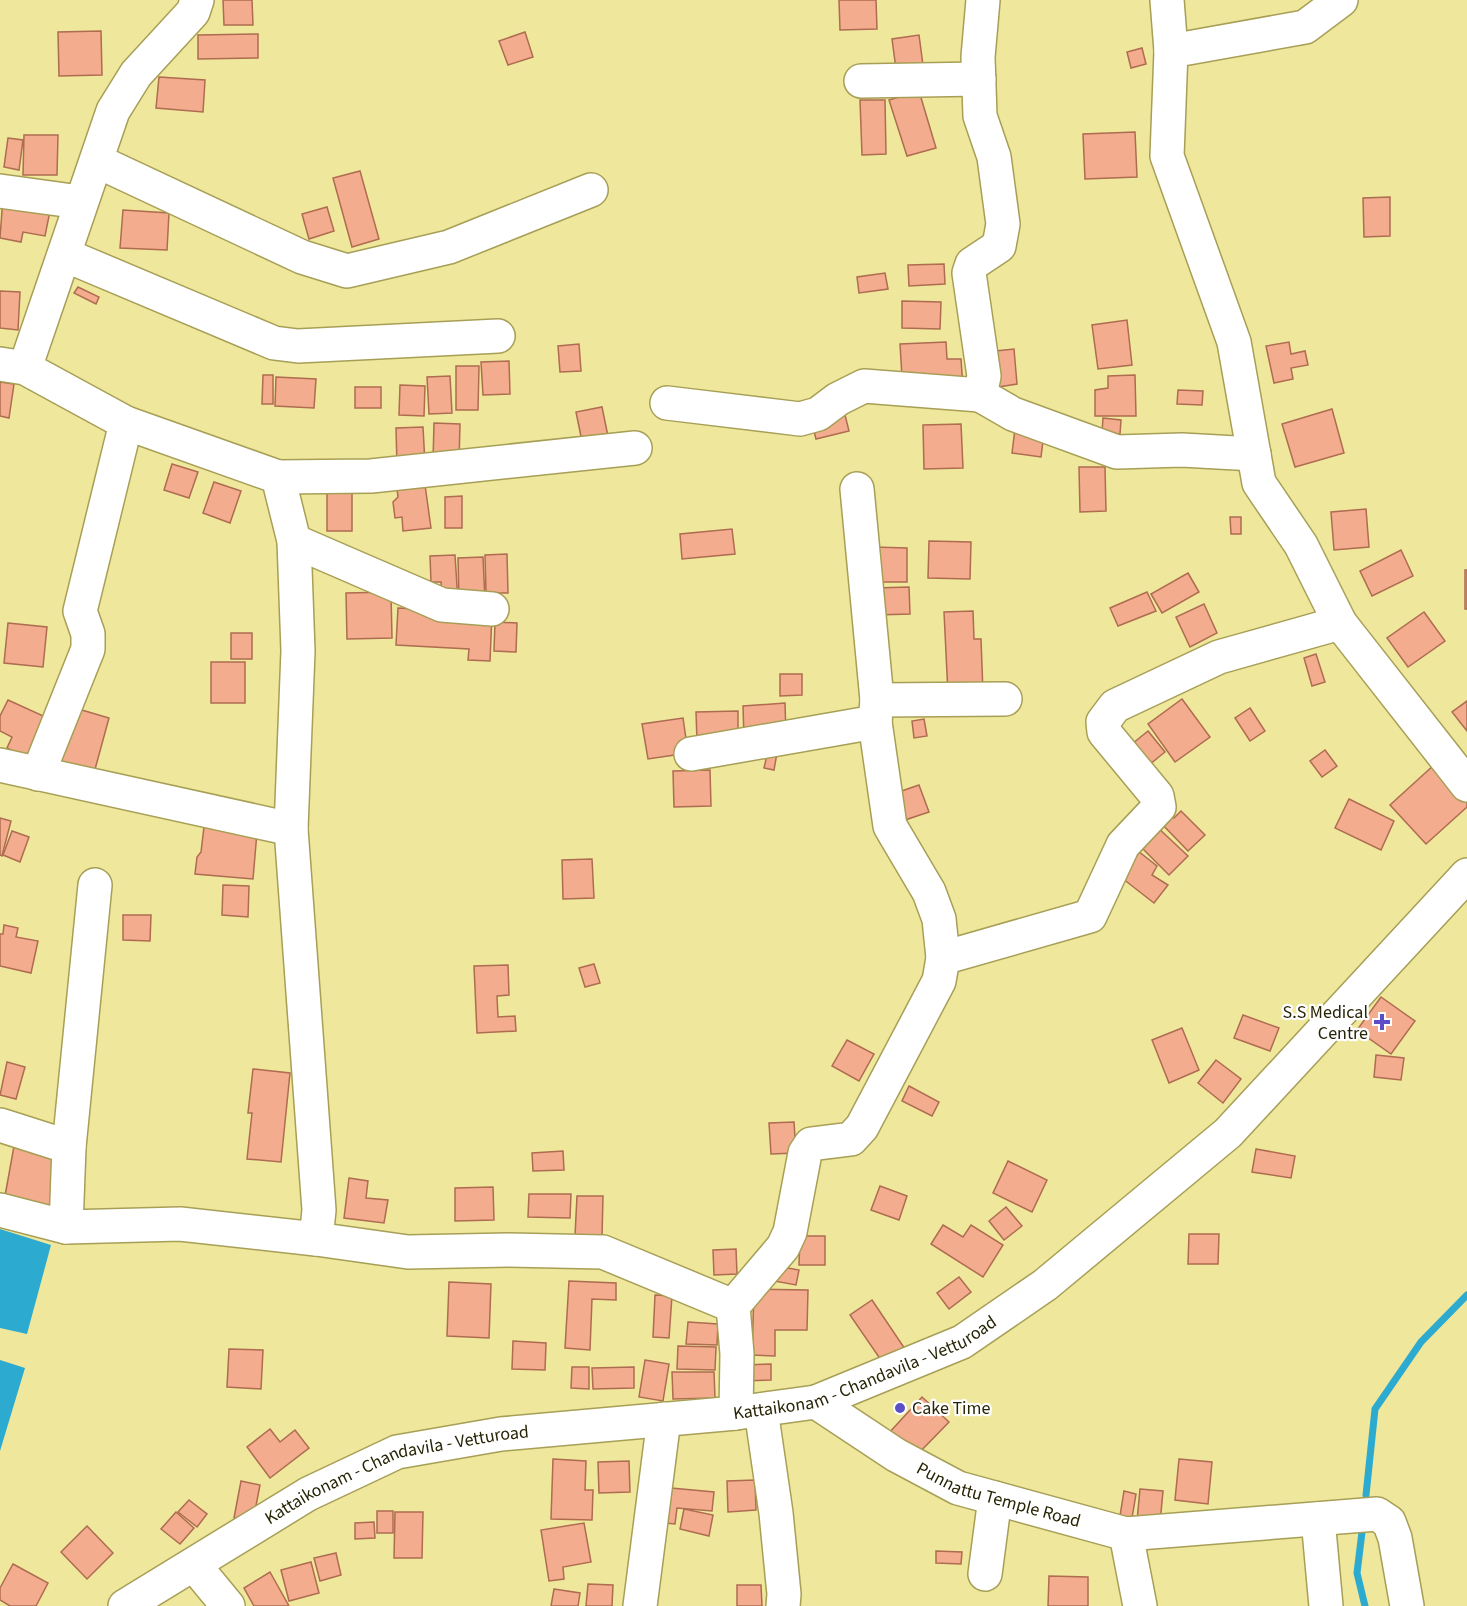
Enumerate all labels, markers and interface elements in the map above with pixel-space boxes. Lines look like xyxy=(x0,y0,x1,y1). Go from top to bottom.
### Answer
place label: S.S Medical Centre xyxy=(1283,1000,1368,1046)
marker: S.S Medical Centre xyxy=(1373,1013,1391,1031)
street label: Kattaikonam - Chandavila - Vetturoad xyxy=(731,1309,1002,1426)
place label: Cake Time xyxy=(912,1396,990,1421)
marker: Cake Time xyxy=(893,1401,907,1415)
street label: Kattaikonam - Chandavila - Vetturoad xyxy=(260,1419,530,1530)
street label: Punnattu Temple Road xyxy=(912,1456,1084,1534)

